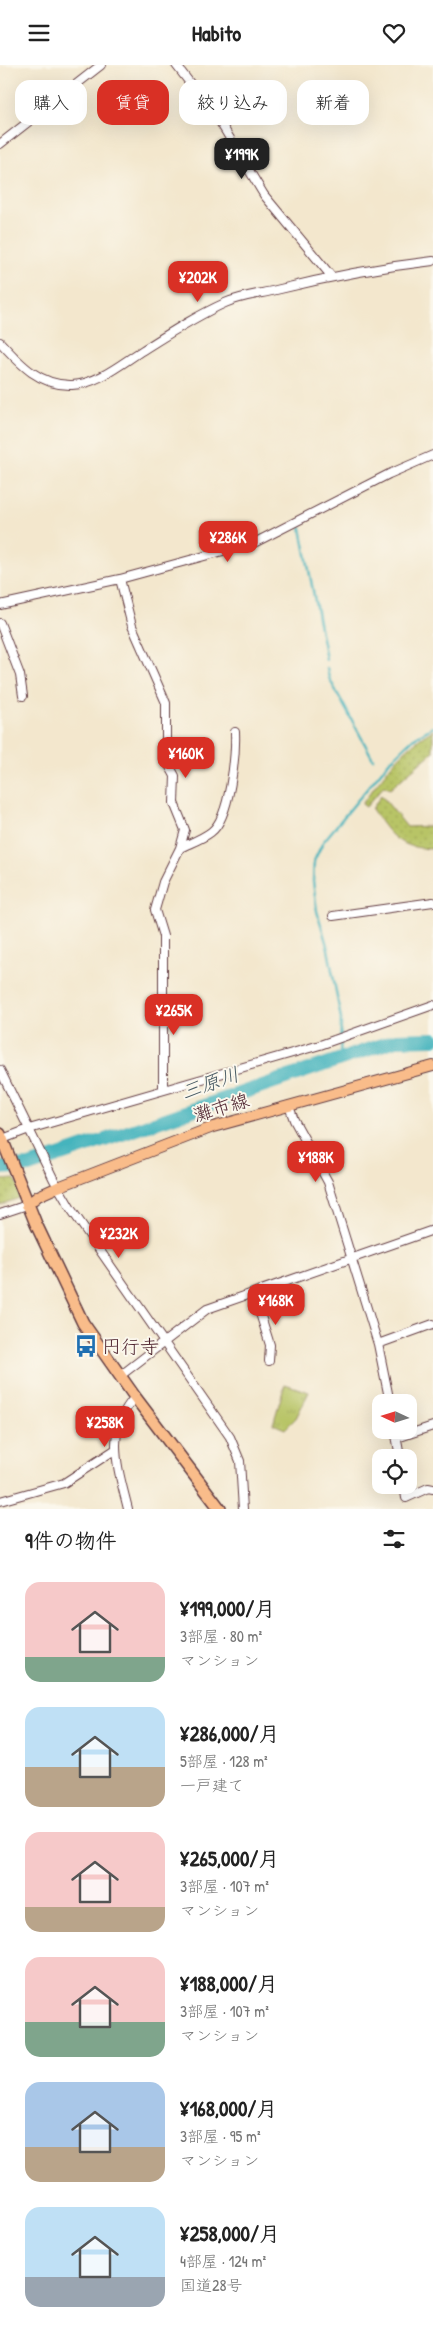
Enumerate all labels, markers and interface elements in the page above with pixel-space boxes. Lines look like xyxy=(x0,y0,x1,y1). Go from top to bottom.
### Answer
text: Habito xyxy=(192,18,241,48)
icon: menu xyxy=(25,19,53,47)
icon: heart xyxy=(380,19,408,47)
chip: 購入 xyxy=(15,80,87,125)
chip: 賃貸 xyxy=(97,80,169,125)
chip: 絞り込み xyxy=(179,80,287,125)
chip: 新着 xyxy=(297,80,369,125)
pin: ¥199K xyxy=(207,137,277,180)
text: ¥199K xyxy=(225,143,259,165)
pin: ¥202K xyxy=(163,261,233,303)
text: ¥202K xyxy=(179,266,217,288)
pin: ¥286K xyxy=(193,521,263,563)
text: ¥286K xyxy=(210,526,246,548)
pin: ¥160K xyxy=(151,737,221,779)
text: ¥160K xyxy=(168,742,204,764)
pin: ¥265K xyxy=(139,993,209,1036)
text: ¥265K xyxy=(156,999,192,1021)
water label: 三原川 xyxy=(177,1060,243,1105)
street label: 灘市線 xyxy=(190,1086,252,1128)
pin: ¥188K xyxy=(281,1141,351,1183)
text: ¥188K xyxy=(298,1146,334,1168)
pin: ¥232K xyxy=(84,1217,154,1259)
text: ¥232K xyxy=(100,1222,138,1244)
pin: ¥168K xyxy=(241,1283,311,1326)
text: ¥168K xyxy=(259,1289,293,1311)
bus stop icon: 円行寺 xyxy=(73,1333,99,1359)
place label: 円行寺 xyxy=(102,1333,159,1359)
north arrow xyxy=(372,1394,418,1439)
map controls xyxy=(372,1394,417,1494)
pin: ¥258K xyxy=(70,1405,140,1448)
text: ¥258K xyxy=(87,1411,123,1433)
button: locate xyxy=(372,1449,417,1494)
icon: filters xyxy=(380,1525,408,1553)
text: 9件の物件 xyxy=(25,1526,117,1555)
text: ¥199,000/月 xyxy=(180,1594,275,1623)
icon: home xyxy=(65,1602,125,1662)
text: 3部屋 · 80 m² xyxy=(180,1625,262,1647)
text: マンション xyxy=(180,1649,259,1671)
text: ¥286,000/月 xyxy=(180,1719,279,1748)
icon: home xyxy=(65,1727,125,1787)
text: 5部屋 · 128 m² xyxy=(180,1750,268,1772)
text: 一戸建て xyxy=(180,1774,244,1796)
text: ¥265,000/月 xyxy=(180,1844,279,1873)
icon: home xyxy=(65,1852,125,1912)
text: 3部屋 · 107 m² xyxy=(180,1875,269,1897)
text: マンション xyxy=(180,1899,259,1921)
text: ¥188,000/月 xyxy=(180,1969,278,1998)
icon: home xyxy=(65,1977,125,2037)
text: 3部屋 · 107 m² xyxy=(180,2000,269,2022)
text: マンション xyxy=(180,2024,259,2046)
text: ¥168,000/月 xyxy=(180,2094,277,2123)
icon: home xyxy=(65,2102,125,2162)
text: 3部屋 · 95 m² xyxy=(180,2125,261,2147)
text: マンション xyxy=(180,2149,259,2171)
text: ¥258,000/月 xyxy=(180,2219,280,2248)
icon: home xyxy=(65,2227,125,2287)
text: 4部屋 · 124 m² xyxy=(180,2250,266,2272)
text: 国道28号 xyxy=(180,2274,242,2296)

